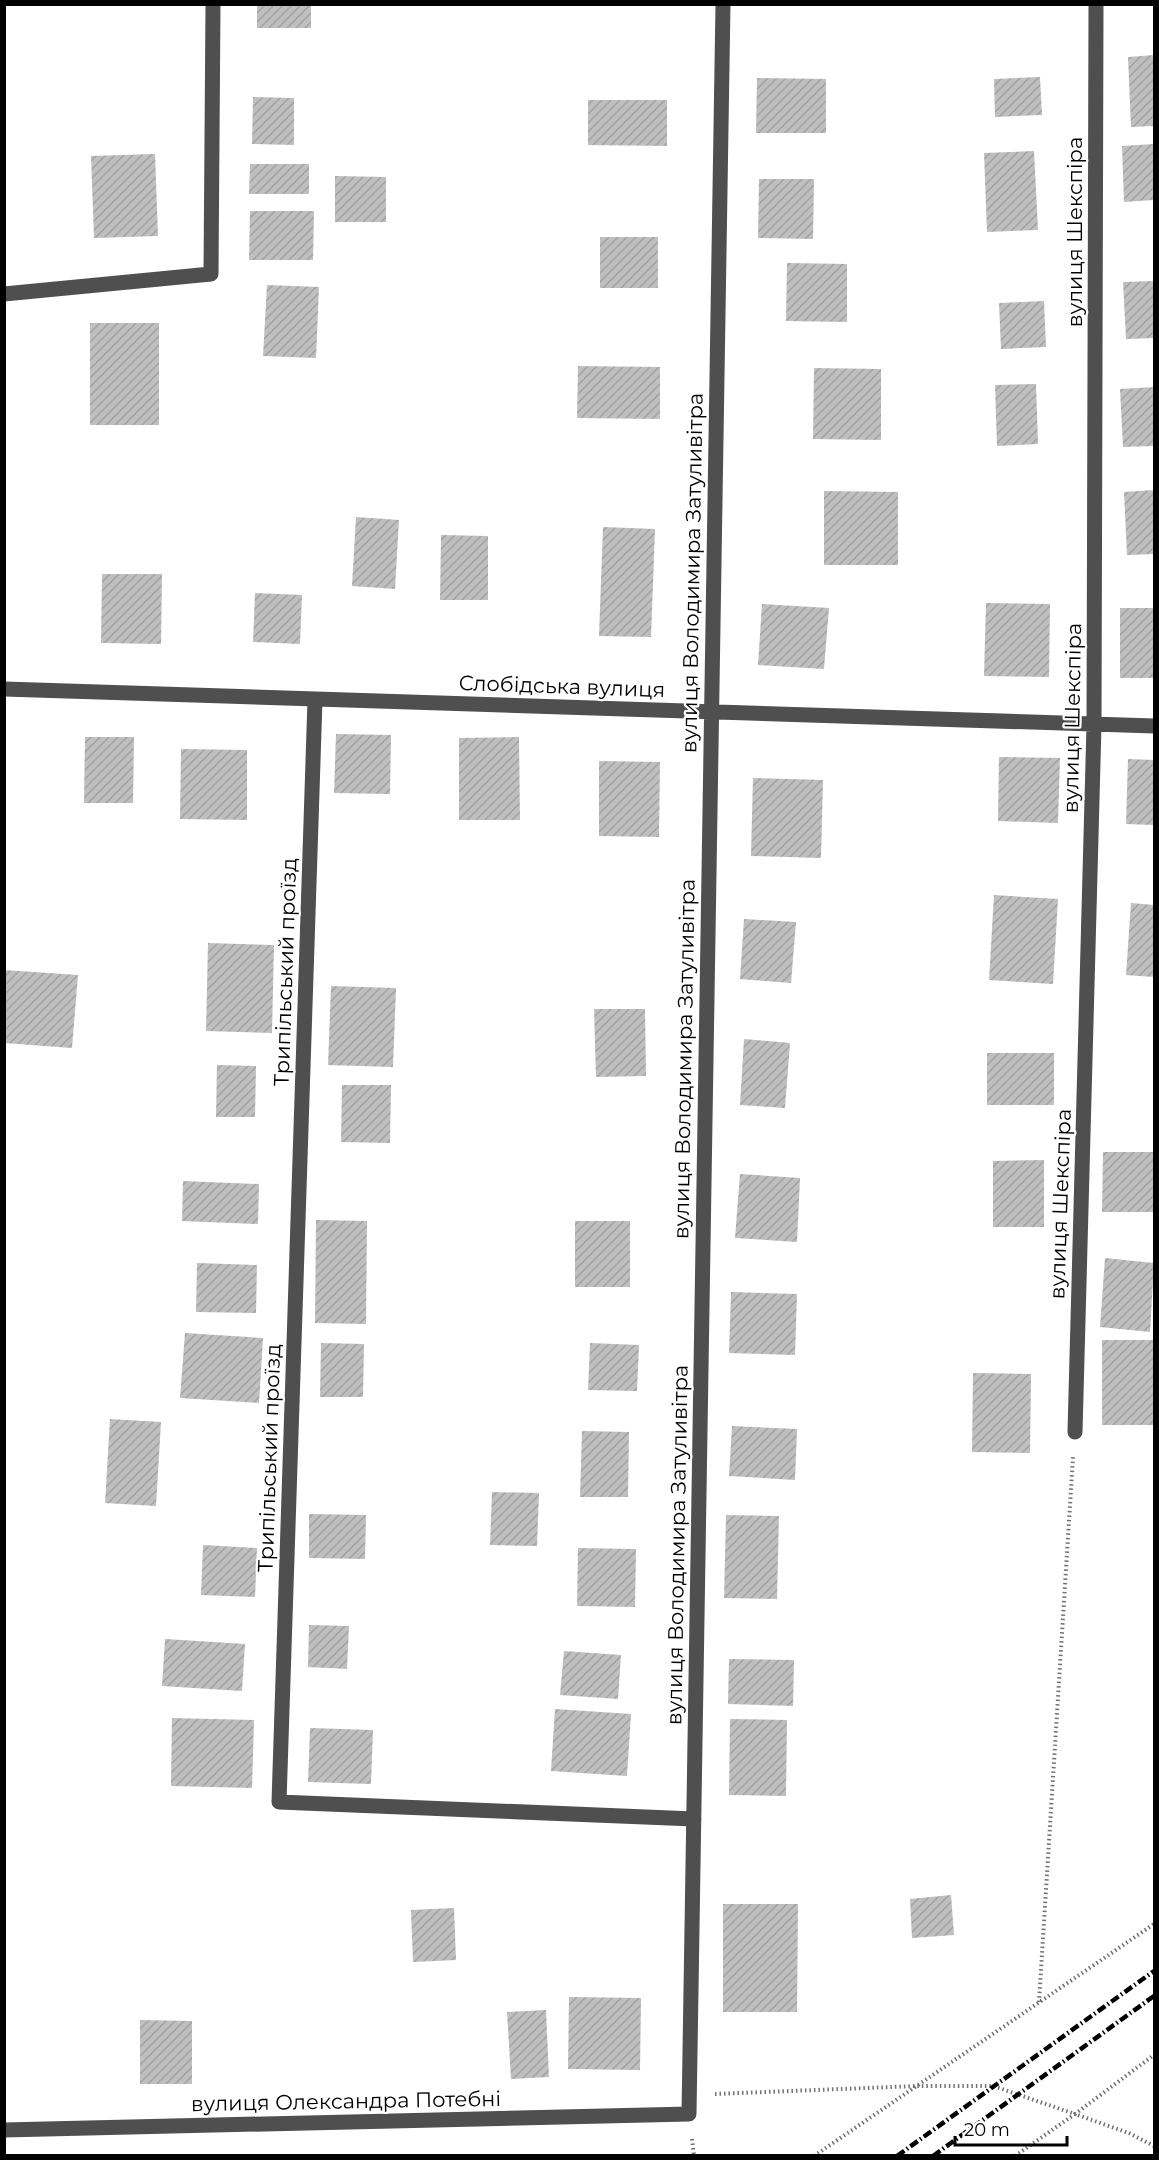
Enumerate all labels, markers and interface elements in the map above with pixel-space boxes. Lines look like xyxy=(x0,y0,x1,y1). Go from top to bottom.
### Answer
street label: вулиця Шекспіра xyxy=(1062,137,1087,327)
street label: вулиця Володимира Затуливітра xyxy=(676,393,708,753)
street label: вулиця Шекспіра xyxy=(1058,623,1086,813)
street label: Слобідська вулиця xyxy=(458,670,666,702)
street label: Трипільський проїзд xyxy=(269,857,301,1087)
street label: вулиця Володимира Затуливітра xyxy=(668,879,700,1239)
street label: вулиця Шекспіра xyxy=(1044,1108,1076,1300)
street label: Трипільський проїзд xyxy=(253,1343,285,1573)
street label: вулиця Володимира Затуливітра xyxy=(661,1365,693,1725)
street label: вулиця Олександра Потебні xyxy=(191,2086,501,2116)
scale bar xyxy=(955,2109,1068,2147)
text: 20 m xyxy=(964,2119,1010,2141)

